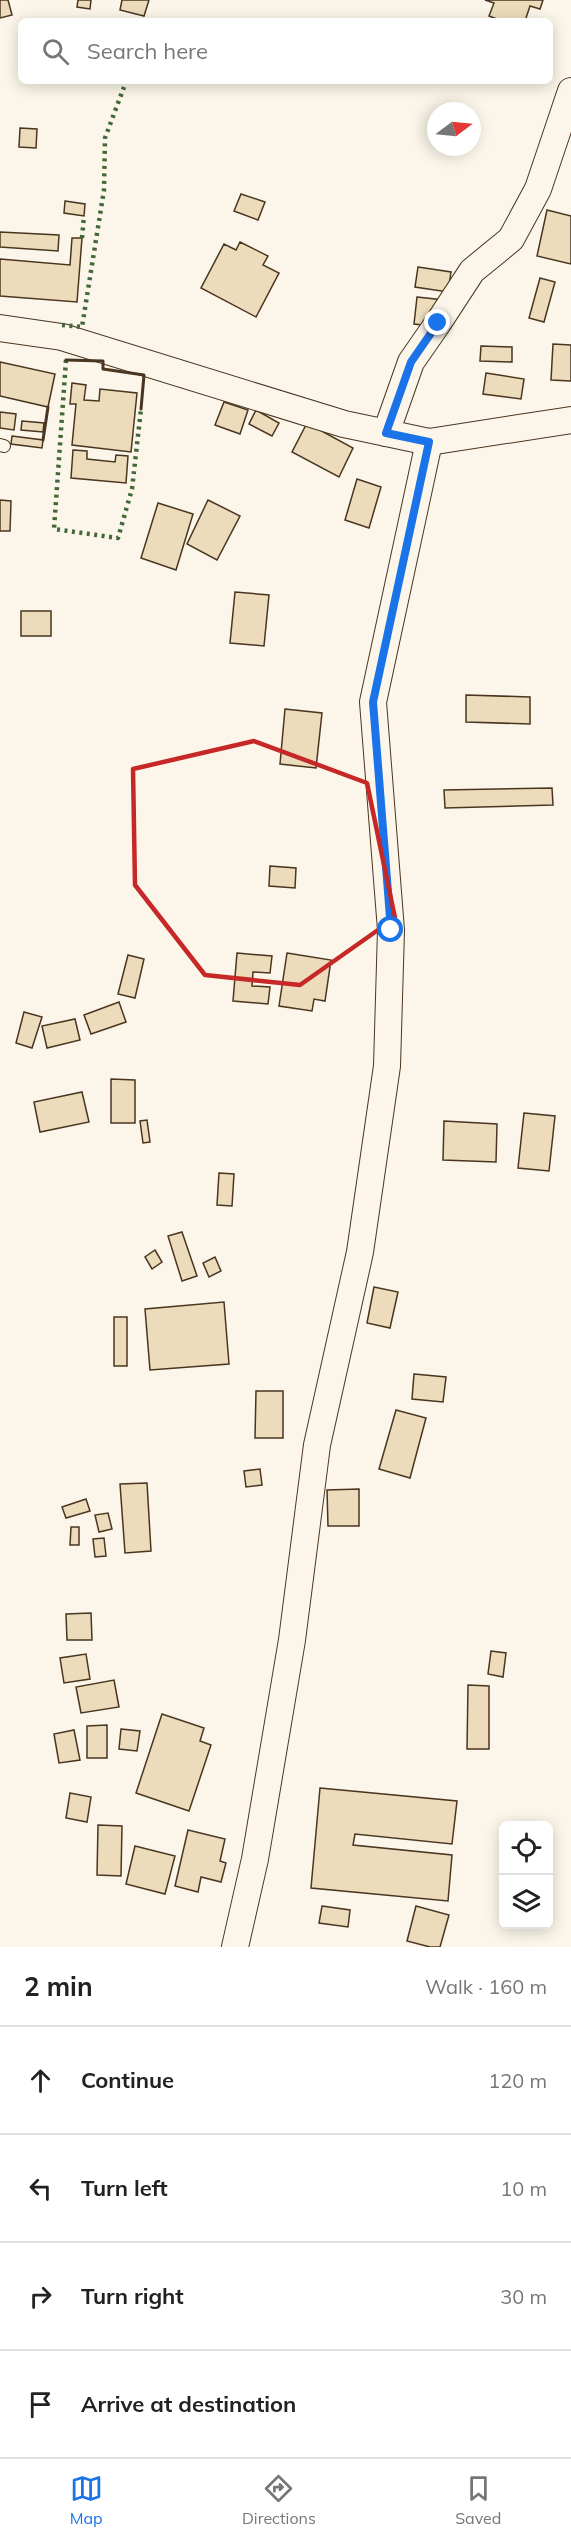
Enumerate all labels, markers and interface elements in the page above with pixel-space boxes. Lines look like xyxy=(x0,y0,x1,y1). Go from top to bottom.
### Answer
search box xyxy=(18,18,553,84)
icon: search xyxy=(39,35,72,68)
text: Search here xyxy=(87,37,208,65)
north arrow xyxy=(427,102,481,156)
route end xyxy=(424,309,450,335)
route start xyxy=(377,916,403,942)
map controls xyxy=(499,1821,553,1929)
button: locate xyxy=(499,1821,553,1875)
button: layers xyxy=(499,1875,553,1929)
text: 2 min xyxy=(24,1970,93,2003)
text: Walk · 160 m xyxy=(425,1974,547,1999)
icon: ahead xyxy=(24,2064,57,2097)
text: Continue xyxy=(81,2066,174,2094)
text: 120 m xyxy=(488,2068,547,2093)
icon: left xyxy=(24,2172,57,2205)
text: Turn left xyxy=(81,2174,168,2202)
text: 10 m xyxy=(500,2176,547,2201)
icon: right xyxy=(24,2280,57,2313)
text: Turn right xyxy=(81,2282,184,2310)
text: 30 m xyxy=(500,2284,547,2309)
icon: arrive xyxy=(24,2388,57,2421)
text: Arrive at destination xyxy=(81,2390,296,2418)
tab: Map xyxy=(70,2472,103,2528)
tab: Directions xyxy=(242,2472,316,2528)
tab: Saved xyxy=(455,2472,501,2528)

